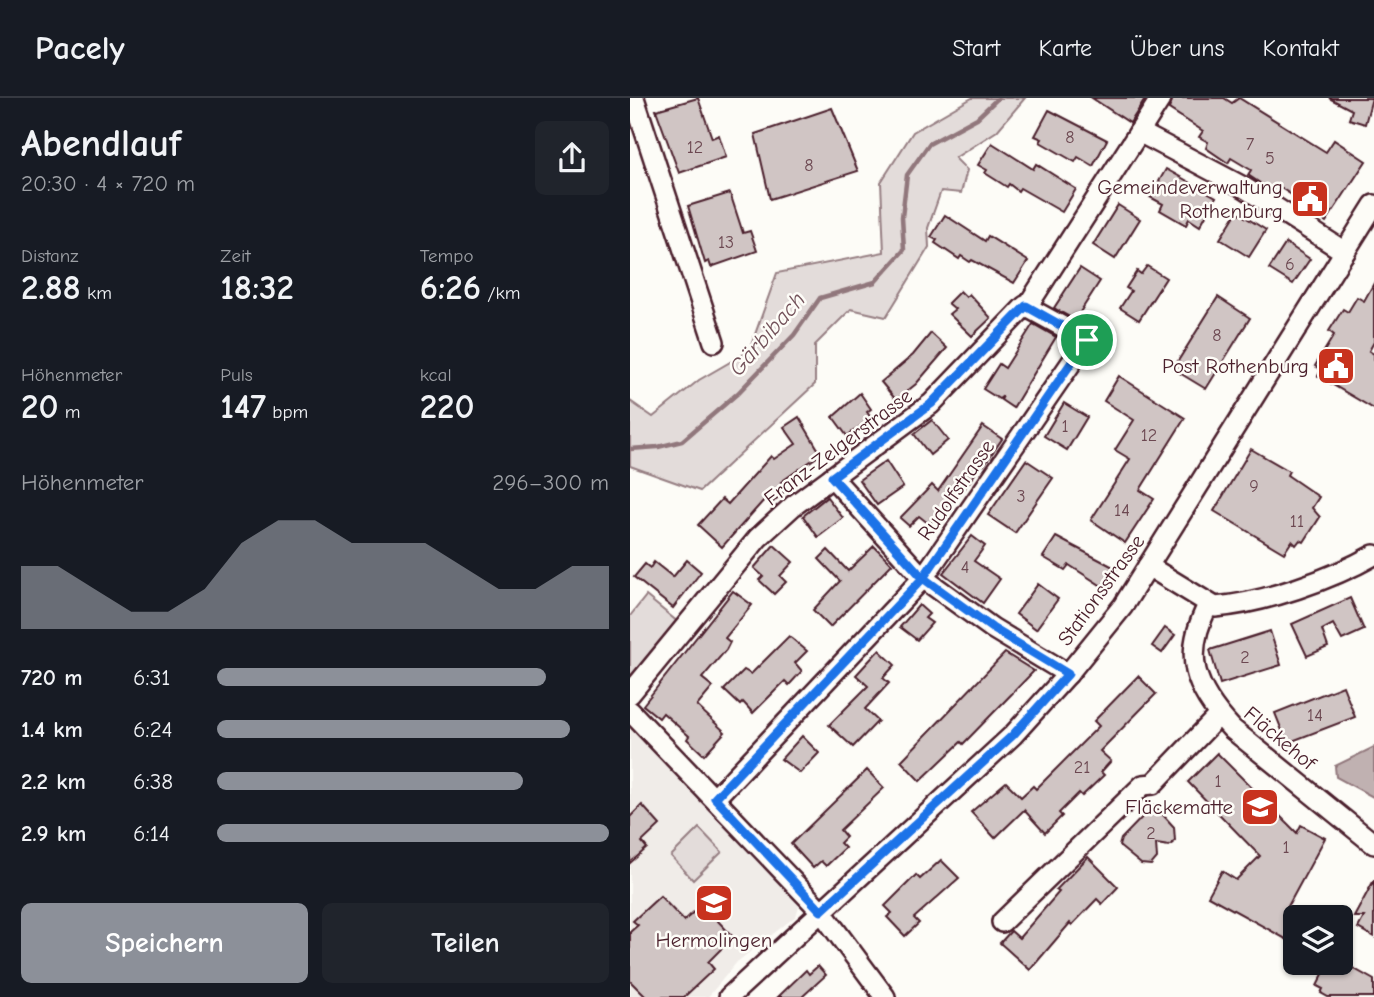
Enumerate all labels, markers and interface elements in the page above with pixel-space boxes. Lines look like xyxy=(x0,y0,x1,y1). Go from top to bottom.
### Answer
text: Pacely xyxy=(35,29,125,67)
text: Start xyxy=(952,34,1000,62)
text: Karte xyxy=(1038,34,1092,62)
text: Über uns xyxy=(1130,34,1225,62)
text: Kontakt xyxy=(1263,34,1339,62)
button: share xyxy=(535,121,609,195)
text: Abendlauf xyxy=(21,122,181,166)
house number: 8 xyxy=(1065,127,1075,148)
house number: 7 xyxy=(1246,134,1255,155)
house number: 12 xyxy=(687,137,703,158)
house number: 5 xyxy=(1265,148,1275,169)
house number: 8 xyxy=(804,155,814,176)
text: 20:30 · 4 × 720 m xyxy=(21,170,195,197)
place label: Gemeindeverwaltung Rothenburg xyxy=(1097,175,1283,223)
public building icon: Gemeindeverwaltung Rothenburg xyxy=(1289,178,1331,220)
house number: 13 xyxy=(718,232,734,253)
text: Distanz xyxy=(21,245,79,267)
text: Zeit xyxy=(220,245,251,267)
text: Tempo xyxy=(420,245,473,267)
house number: 6 xyxy=(1285,254,1295,275)
text: 2.88 xyxy=(21,267,81,308)
text: 18:32 xyxy=(220,267,294,308)
text: 6:26 xyxy=(420,267,481,308)
text: km xyxy=(81,282,112,304)
text: /km xyxy=(481,282,521,304)
water label: Gärbibach xyxy=(723,286,811,382)
pin xyxy=(1057,310,1117,370)
icon: arrive xyxy=(1068,321,1106,359)
house number: 8 xyxy=(1212,325,1222,346)
public building icon: Post Rothenburg xyxy=(1315,345,1357,387)
place label: Post Rothenburg xyxy=(1162,354,1309,378)
text: Höhenmeter xyxy=(21,364,122,386)
text: Puls xyxy=(220,364,253,386)
text: kcal xyxy=(420,364,452,386)
street label: Franz-Zelgerstrasse xyxy=(759,384,917,510)
text: 20 xyxy=(21,386,58,427)
text: 147 xyxy=(220,386,266,427)
text: 220 xyxy=(420,386,475,427)
text: m xyxy=(58,401,81,423)
text: bpm xyxy=(266,401,308,423)
house number: 1 xyxy=(1061,416,1069,437)
house number: 12 xyxy=(1141,425,1157,446)
street label: Rudolfstrasse xyxy=(913,435,999,545)
text: Höhenmeter xyxy=(21,469,143,496)
text: 296–300 m xyxy=(492,469,609,496)
house number: 9 xyxy=(1249,476,1259,497)
house number: 3 xyxy=(1016,486,1026,507)
house number: 14 xyxy=(1114,500,1130,521)
house number: 11 xyxy=(1290,511,1304,532)
street label: Stationsstrasse xyxy=(1053,530,1149,650)
house number: 4 xyxy=(961,557,969,578)
house number: 2 xyxy=(1240,647,1250,668)
text: 720 m xyxy=(21,664,82,691)
text: 6:31 xyxy=(133,664,170,691)
street label: Fläckehof xyxy=(1239,701,1322,776)
house number: 14 xyxy=(1307,705,1323,726)
text: 1.4 km xyxy=(21,716,83,743)
text: 6:24 xyxy=(133,716,173,743)
house number: 21 xyxy=(1074,757,1090,778)
text: 2.2 km xyxy=(21,768,86,795)
text: 6:38 xyxy=(133,768,173,795)
house number: 1 xyxy=(1214,771,1222,792)
school or university icon: Fläckematte xyxy=(1239,786,1281,828)
place label: Fläckematte xyxy=(1125,795,1233,819)
text: 2.9 km xyxy=(21,820,86,847)
text: 6:14 xyxy=(133,820,170,847)
house number: 2 xyxy=(1146,823,1156,844)
house number: 1 xyxy=(1282,837,1290,858)
school or university icon: Hermolingen xyxy=(693,882,735,924)
button: Speichern xyxy=(21,903,308,983)
button: Teilen xyxy=(322,903,609,983)
map controls xyxy=(1283,905,1353,975)
button: layers xyxy=(1283,905,1353,975)
place label: Hermolingen xyxy=(656,928,772,952)

